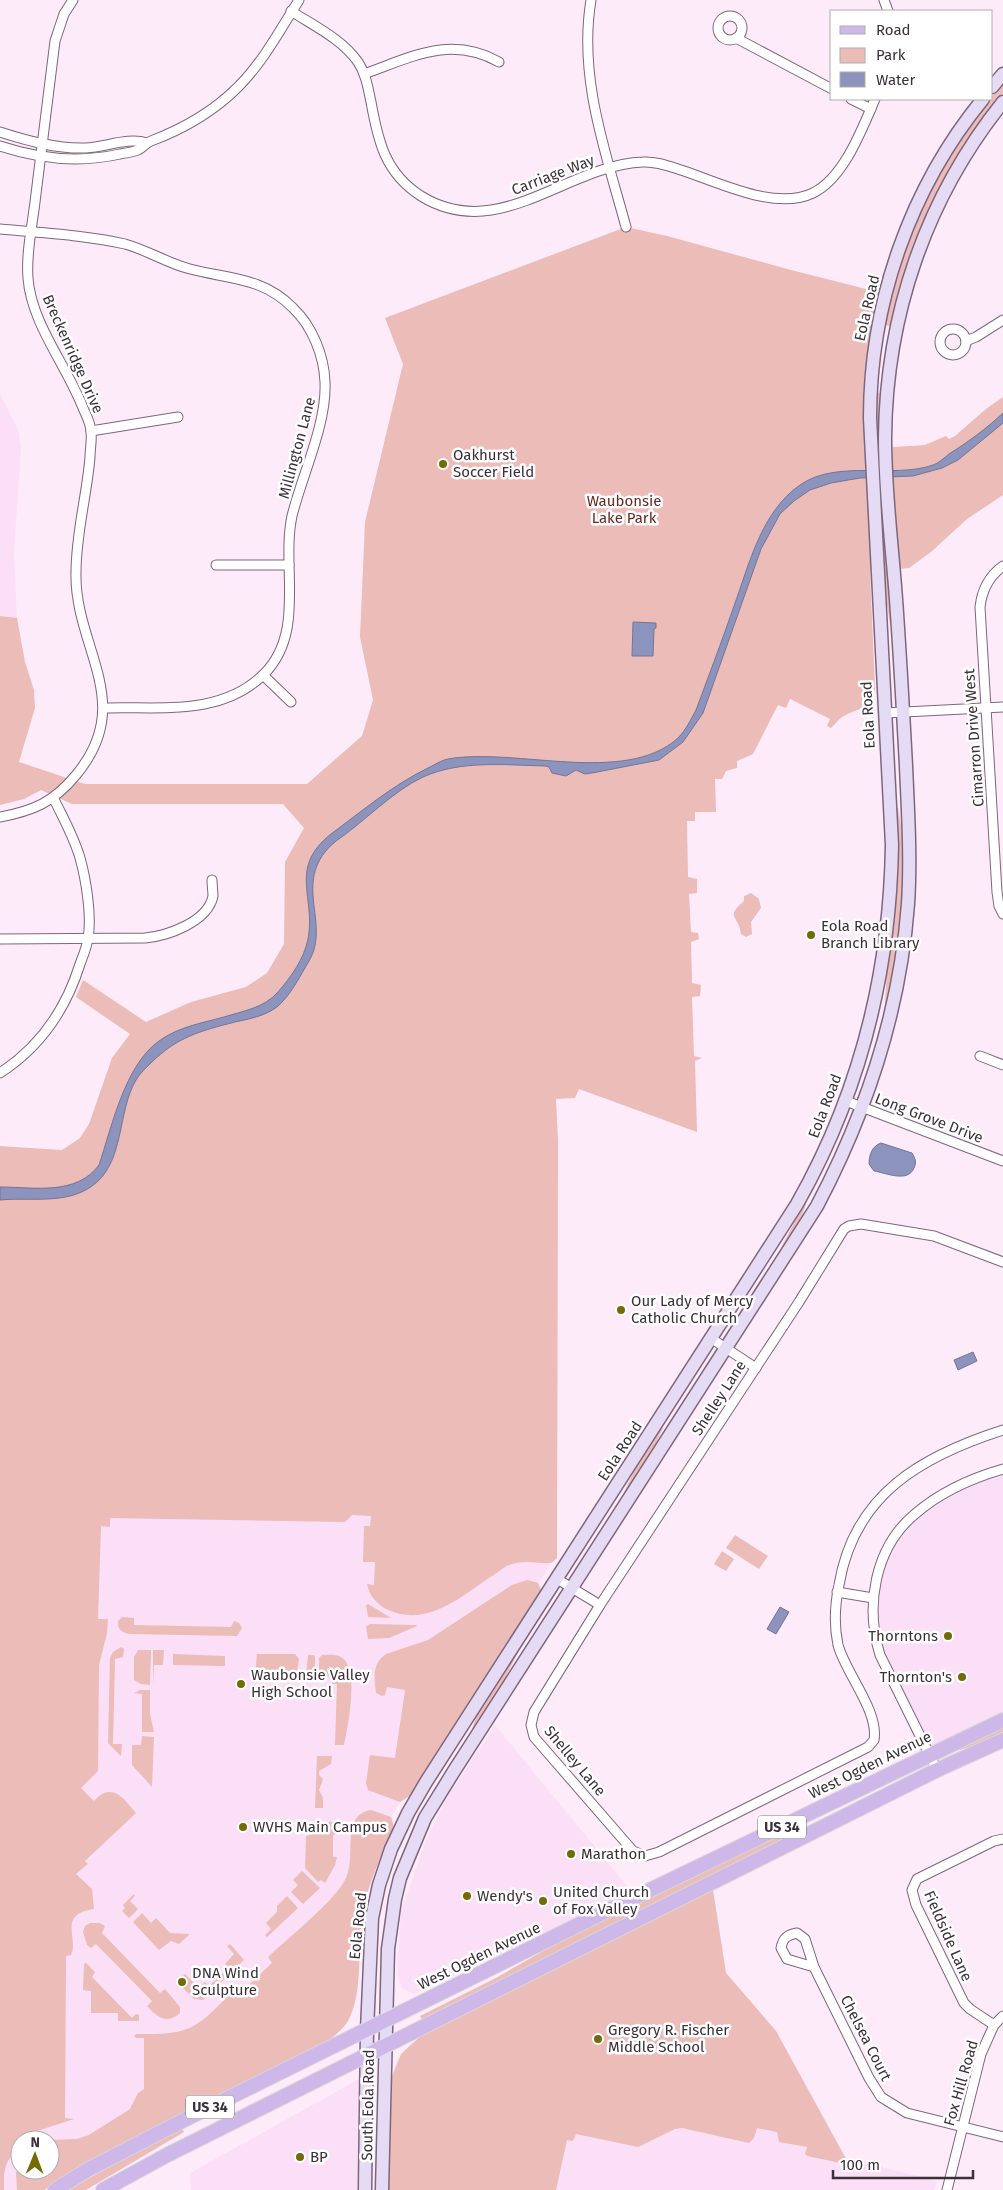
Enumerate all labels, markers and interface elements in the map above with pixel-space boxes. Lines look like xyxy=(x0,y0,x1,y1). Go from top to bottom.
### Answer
legend xyxy=(830,10,993,100)
text: Road xyxy=(876,21,911,39)
text: Park xyxy=(876,46,906,64)
text: Water xyxy=(876,71,915,89)
street label: Carriage Way xyxy=(509,151,598,199)
street label: Eola Road xyxy=(851,273,883,343)
street label: Breckenridge Drive xyxy=(39,292,107,416)
street label: Millington Lane xyxy=(275,395,319,501)
place label: Oakhurst Soccer Field xyxy=(453,446,534,481)
marker: Oakhurst Soccer Field xyxy=(437,458,449,470)
park label: Waubonsie Lake Park xyxy=(587,492,661,527)
street label: Cimarron Drive West xyxy=(960,668,988,808)
street label: Eola Road xyxy=(857,681,879,749)
place label: Eola Road Branch Library xyxy=(821,917,920,952)
marker: Eola Road Branch Library xyxy=(805,929,817,941)
street label: Eola Road xyxy=(804,1071,846,1141)
street label: Long Grove Drive xyxy=(872,1089,986,1147)
place label: Our Lady of Mercy Catholic Church xyxy=(631,1292,754,1327)
marker: Our Lady of Mercy Catholic Church xyxy=(615,1304,627,1316)
street label: Shelley Lane xyxy=(688,1357,750,1439)
street label: Eola Road xyxy=(594,1418,646,1484)
place label: Thorntons xyxy=(868,1627,938,1645)
marker: Thorntons xyxy=(942,1630,954,1642)
place label: Waubonsie Valley High School xyxy=(251,1666,370,1701)
place label: Thornton's xyxy=(879,1668,952,1686)
marker: Thornton's xyxy=(956,1671,968,1683)
marker: Waubonsie Valley High School xyxy=(235,1678,247,1690)
street label: Shelley Lane xyxy=(541,1722,609,1800)
street label: West Ogden Avenue xyxy=(806,1727,934,1803)
road number: US 34 xyxy=(758,1815,806,1838)
place label: WVHS Main Campus xyxy=(253,1818,387,1836)
marker: WVHS Main Campus xyxy=(237,1821,249,1833)
place label: Marathon xyxy=(581,1845,646,1863)
marker: Marathon xyxy=(565,1848,577,1860)
place label: United Church of Fox Valley xyxy=(553,1883,649,1918)
place label: Wendy's xyxy=(477,1887,533,1905)
street label: Fieldside Lane xyxy=(920,1888,976,1984)
marker: Wendy's xyxy=(461,1890,473,1902)
street label: Eola Road xyxy=(346,1891,370,1961)
marker: United Church of Fox Valley xyxy=(537,1895,549,1907)
street label: West Ogden Avenue xyxy=(415,1918,543,1994)
place label: DNA Wind Sculpture xyxy=(192,1964,259,1999)
marker: DNA Wind Sculpture xyxy=(176,1976,188,1988)
street label: Chelsea Court xyxy=(837,1992,896,2084)
place label: Gregory R. Fischer Middle School xyxy=(608,2021,729,2056)
marker: Gregory R. Fischer Middle School xyxy=(592,2033,604,2045)
street label: Fox Hill Road xyxy=(940,2038,982,2128)
street label: South Eola Road xyxy=(358,2049,378,2161)
road number: US 34 xyxy=(186,2096,234,2118)
north arrow xyxy=(10,2130,60,2180)
text: N xyxy=(30,2134,40,2151)
place label: BP xyxy=(310,2148,328,2166)
scale bar xyxy=(833,2148,973,2180)
marker: BP xyxy=(294,2151,306,2163)
text: 100 m xyxy=(840,2156,880,2174)

